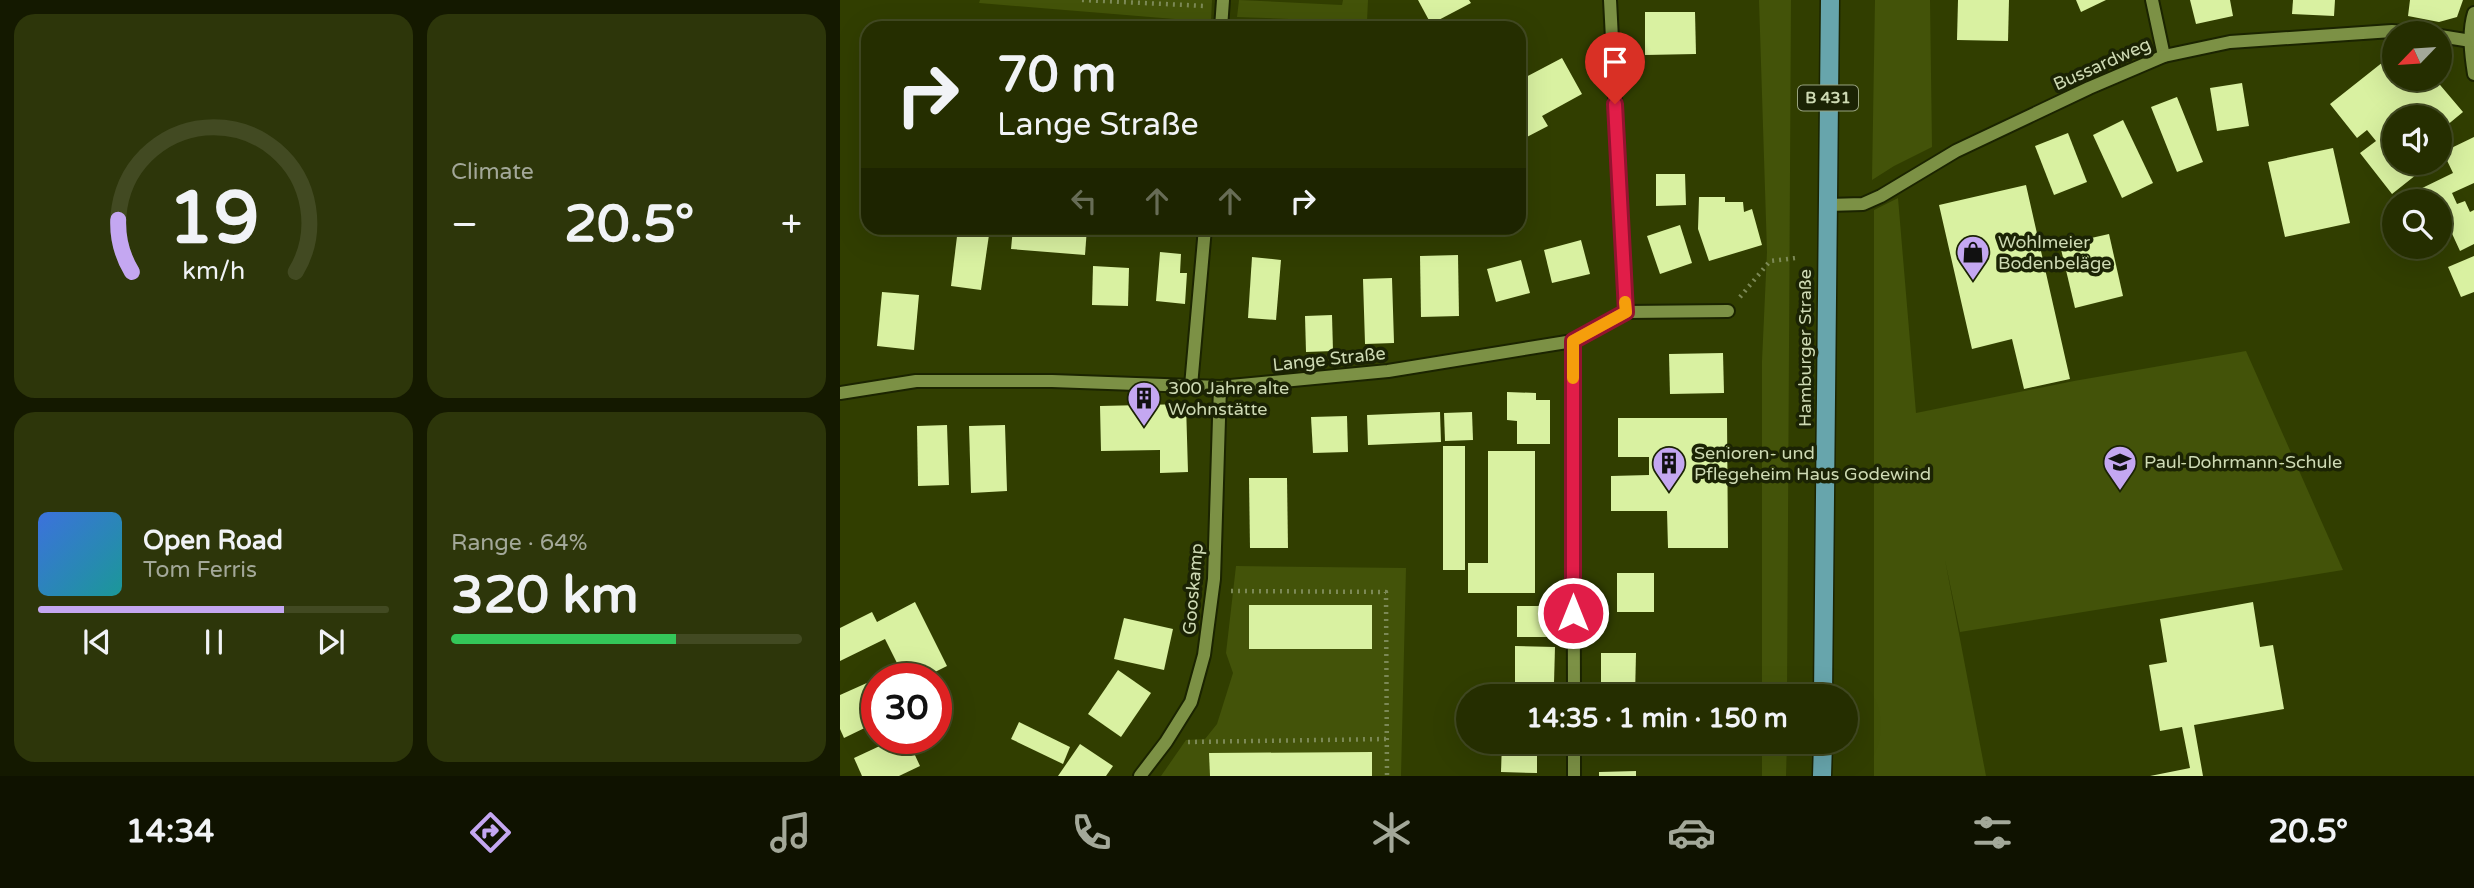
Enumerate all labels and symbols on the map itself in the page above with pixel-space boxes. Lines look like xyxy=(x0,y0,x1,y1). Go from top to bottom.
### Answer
north arrow xyxy=(2382,21,2452,91)
pin xyxy=(1585,32,1645,104)
street label: Bussardweg xyxy=(2050,33,2154,95)
road number: B 431 xyxy=(1798,86,1858,110)
place label: Wohlmeier Bodenbeläge xyxy=(1998,231,2112,274)
shop icon: Wohlmeier Bodenbeläge xyxy=(1954,233,1992,282)
street label: Hamburger Straße xyxy=(1794,269,1816,427)
street label: Lange Straße xyxy=(1271,342,1387,376)
place label: 300 Jahre alte Wohnstätte xyxy=(1168,377,1289,420)
building icon: 300 Jahre alte Wohnstätte xyxy=(1125,379,1163,428)
place label: Senioren- und Pflegeheim Haus Godewind xyxy=(1694,442,1931,485)
school or university icon: Paul-Dohrmann-Schule xyxy=(2101,443,2139,492)
building icon: Senioren- und Pflegeheim Haus Godewind xyxy=(1650,444,1688,493)
place label: Paul-Dohrmann-Schule xyxy=(2144,451,2342,473)
street label: Gooskamp xyxy=(1178,542,1208,636)
position arrow xyxy=(1536,576,1610,650)
speed limit sign: 30 xyxy=(861,663,952,754)

